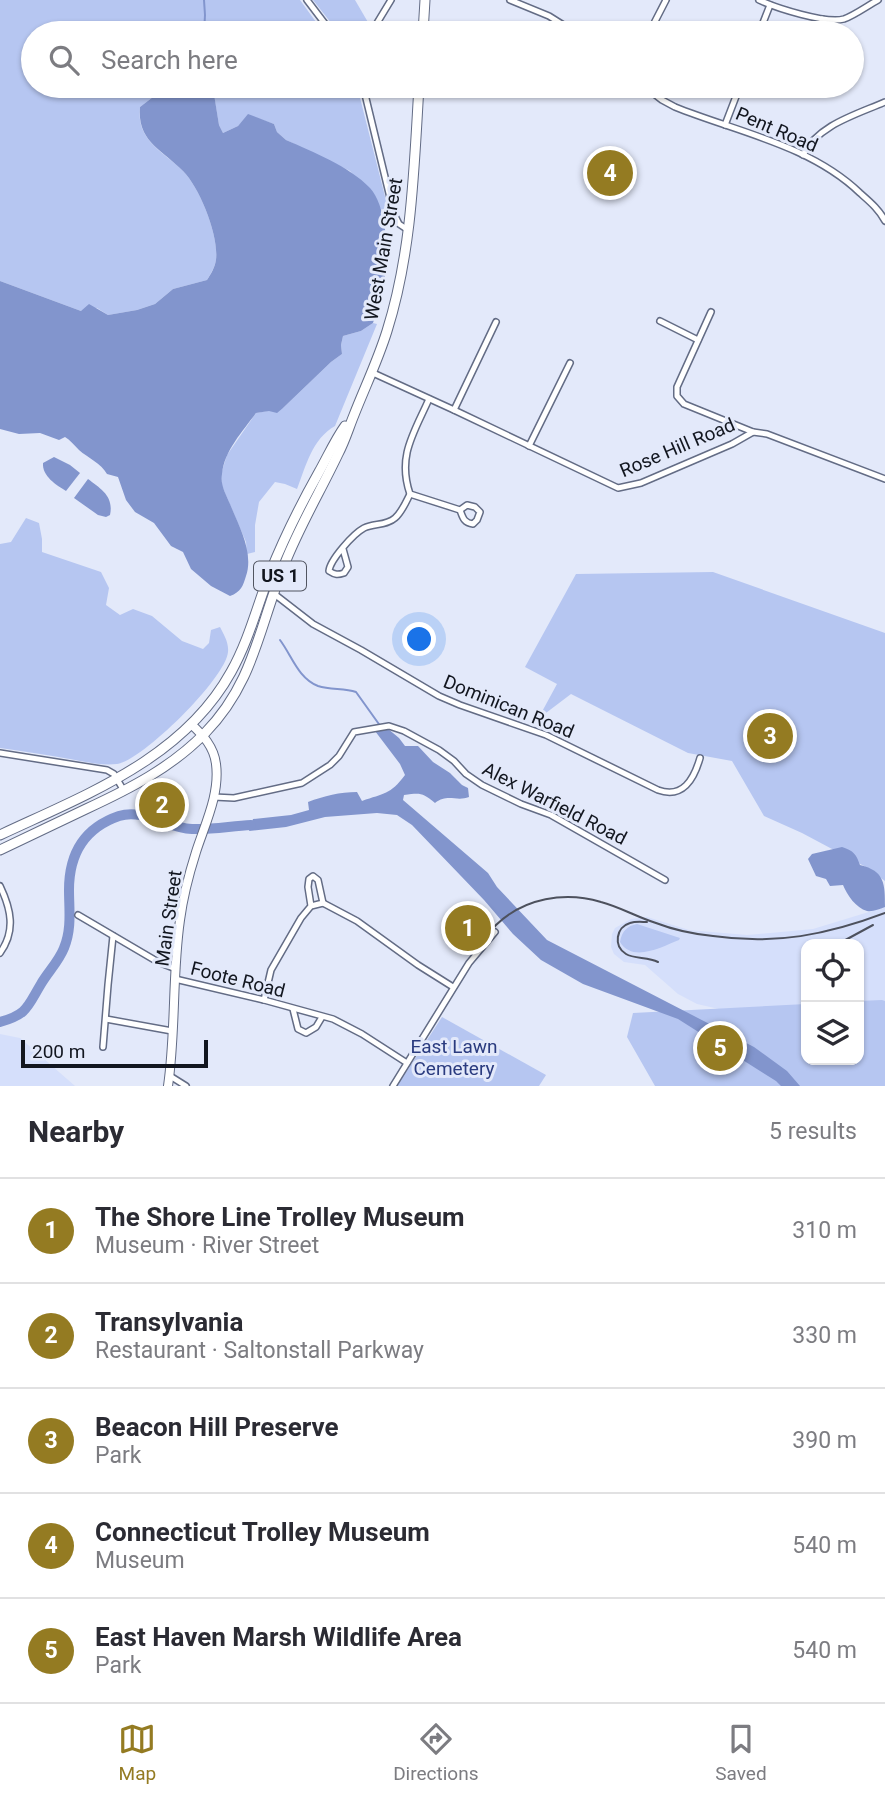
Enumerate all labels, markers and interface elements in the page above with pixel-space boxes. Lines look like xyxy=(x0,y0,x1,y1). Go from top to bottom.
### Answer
search box xyxy=(21,21,864,98)
icon: search xyxy=(45,41,83,79)
text: Search here xyxy=(101,45,238,75)
street label: Pent Road xyxy=(732,102,821,157)
pin: 4 xyxy=(587,147,633,199)
street label: West Main Street xyxy=(360,176,407,322)
street label: Rose Hill Road xyxy=(616,413,738,482)
road number: US 1 xyxy=(254,562,306,590)
your location xyxy=(402,622,436,656)
street label: Dominican Road xyxy=(440,670,577,743)
pin: 3 xyxy=(747,710,793,762)
street label: Alex Warfield Road xyxy=(479,757,631,850)
pin: 2 xyxy=(139,779,185,831)
street label: Main Street xyxy=(150,869,187,968)
pin: 1 xyxy=(445,902,491,954)
map controls xyxy=(801,939,864,1065)
button: locate xyxy=(801,939,864,1002)
street label: Foote Road xyxy=(188,957,288,1002)
button: layers xyxy=(801,1002,864,1065)
pin: 5 xyxy=(697,1022,743,1074)
park label: East Lawn Cemetery xyxy=(410,1035,498,1080)
scale bar xyxy=(21,1037,208,1069)
text: 200 m xyxy=(32,1040,85,1063)
text: Nearby xyxy=(28,1114,124,1149)
text: 5 results xyxy=(769,1118,857,1145)
text: The Shore Line Trolley Museum xyxy=(95,1202,465,1232)
text: 1 xyxy=(44,1217,58,1244)
text: 310 m xyxy=(792,1217,857,1244)
text: Museum · River Street xyxy=(95,1232,319,1259)
text: Transylvania xyxy=(95,1307,243,1337)
text: 2 xyxy=(44,1322,58,1349)
text: 330 m xyxy=(792,1322,857,1349)
text: Restaurant · Saltonstall Parkway xyxy=(95,1337,424,1364)
text: Beacon Hill Preserve xyxy=(95,1412,339,1442)
text: 3 xyxy=(44,1427,58,1454)
text: 390 m xyxy=(792,1427,857,1454)
text: Park xyxy=(95,1442,141,1469)
text: Connecticut Trolley Museum xyxy=(95,1517,430,1547)
text: 4 xyxy=(44,1532,58,1559)
text: 540 m xyxy=(792,1532,857,1559)
text: Museum xyxy=(95,1547,185,1574)
text: East Haven Marsh Wildlife Area xyxy=(95,1622,462,1652)
text: 5 xyxy=(44,1637,58,1664)
text: 540 m xyxy=(792,1637,857,1664)
text: Park xyxy=(95,1652,141,1679)
tab: Map xyxy=(118,1720,156,1785)
tab: Directions xyxy=(393,1720,478,1785)
tab: Saved xyxy=(715,1720,767,1785)

